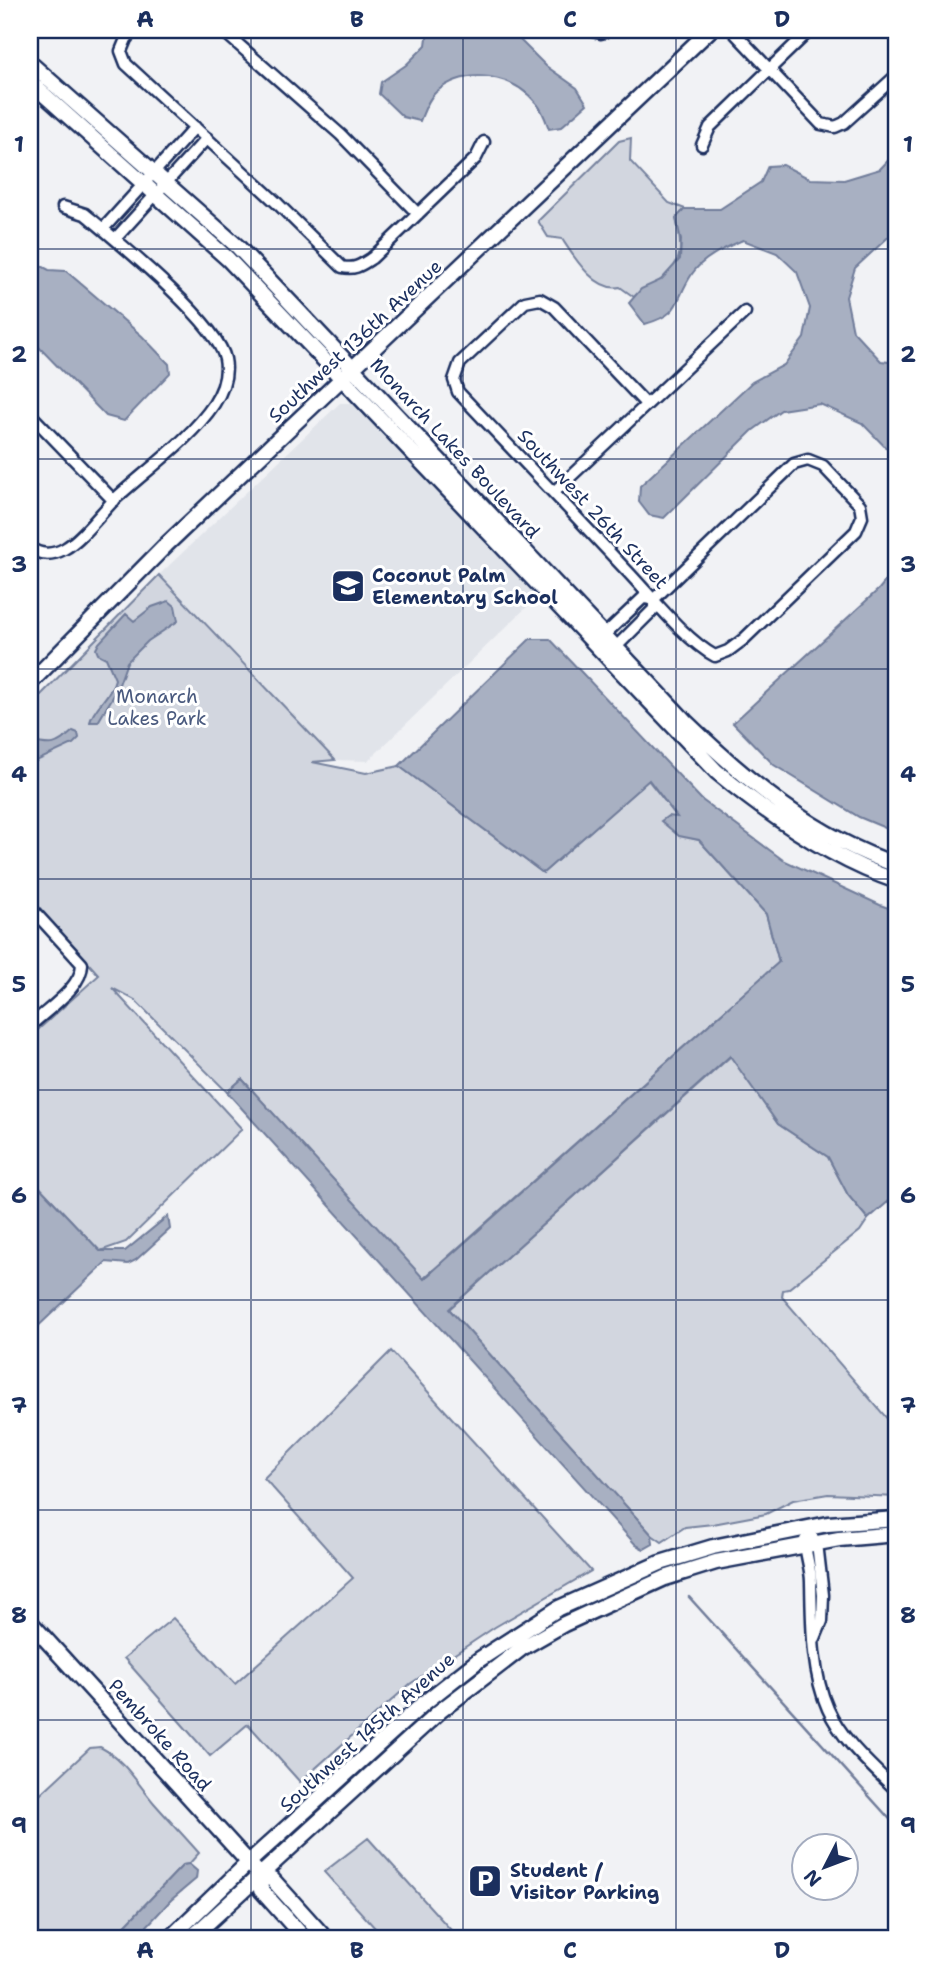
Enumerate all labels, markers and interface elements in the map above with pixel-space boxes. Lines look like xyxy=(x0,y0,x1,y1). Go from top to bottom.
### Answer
text: A xyxy=(136,4,154,34)
text: B xyxy=(350,4,364,34)
text: C xyxy=(563,4,577,34)
text: D xyxy=(774,4,790,34)
text: 1 xyxy=(14,129,24,159)
text: 1 xyxy=(903,129,913,159)
street label: Southwest 136th Avenue xyxy=(263,254,447,428)
text: 2 xyxy=(11,339,27,369)
text: 2 xyxy=(900,339,916,369)
street label: Monarch Lakes Boulevard xyxy=(365,352,545,544)
street label: Southwest 26th Street xyxy=(512,424,674,594)
text: 3 xyxy=(11,549,27,579)
text: 3 xyxy=(900,549,916,579)
place label: Coconut Palm Elementary School xyxy=(372,563,558,610)
school or university icon: Coconut Palm Elementary School xyxy=(329,567,367,605)
park label: Monarch Lakes Park xyxy=(107,684,207,731)
text: 4 xyxy=(11,759,27,789)
text: 4 xyxy=(900,759,916,789)
text: 5 xyxy=(12,969,26,999)
text: 5 xyxy=(901,969,915,999)
text: 6 xyxy=(11,1180,27,1210)
text: 6 xyxy=(900,1180,916,1210)
text: 7 xyxy=(11,1390,27,1420)
text: 7 xyxy=(900,1390,916,1420)
text: 8 xyxy=(11,1600,27,1630)
text: 8 xyxy=(900,1600,916,1630)
street label: Southwest 145th Avenue xyxy=(274,1647,460,1817)
street label: Pembroke Road xyxy=(103,1674,217,1796)
text: 9 xyxy=(11,1810,27,1840)
text: 9 xyxy=(900,1810,916,1840)
north arrow xyxy=(790,1832,860,1902)
place label: Student / Visitor Parking xyxy=(510,1858,659,1905)
parking icon: Student / Visitor Parking xyxy=(466,1862,504,1900)
text: N xyxy=(798,1864,827,1892)
text: A xyxy=(136,1935,154,1965)
text: B xyxy=(350,1935,364,1965)
text: C xyxy=(563,1935,577,1965)
text: D xyxy=(774,1935,790,1965)

